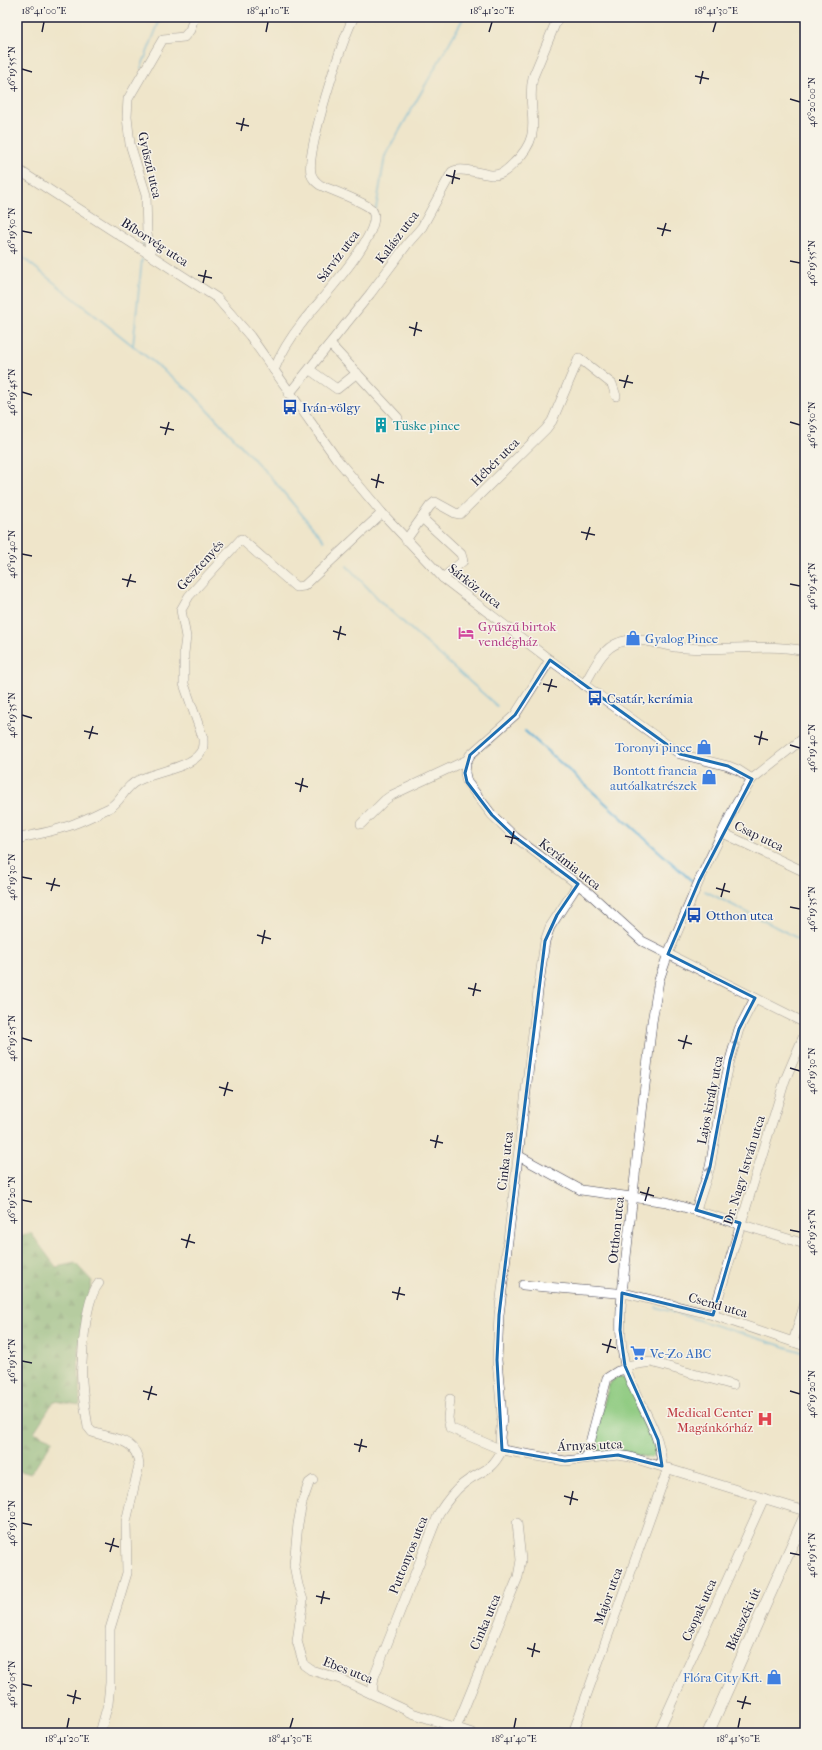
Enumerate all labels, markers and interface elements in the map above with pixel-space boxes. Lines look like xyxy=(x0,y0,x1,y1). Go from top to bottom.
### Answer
text: 18°41'00"E xyxy=(22,5,66,17)
text: 18°41'10"E xyxy=(247,5,289,17)
text: 18°41'20"E xyxy=(470,5,514,17)
text: 18°41'30"E xyxy=(694,5,738,17)
text: 46°19'55"N xyxy=(6,46,18,92)
text: 46°20'00"N xyxy=(806,76,818,127)
street label: Gyűszű utca xyxy=(135,130,165,201)
text: 46°19'50"N xyxy=(6,207,18,255)
street label: Kalász utca xyxy=(372,207,422,266)
street label: Bíborvég utca xyxy=(119,215,192,270)
street label: Sárvíz utca xyxy=(314,226,363,285)
text: 46°19'55"N xyxy=(806,240,818,286)
text: 46°19'45"N xyxy=(6,368,18,416)
bus stop icon: Iván-völgy xyxy=(281,398,299,416)
place label: Iván-völgy xyxy=(302,400,361,415)
text: 46°19'50"N xyxy=(806,401,818,449)
building icon: Tüske pince xyxy=(372,416,390,434)
place label: Tüske pince xyxy=(393,418,460,433)
street label: Hébér utca xyxy=(468,434,523,489)
text: 46°19'40"N xyxy=(6,529,18,578)
street label: Gesztenyés xyxy=(174,537,227,593)
street label: Sárköz utca xyxy=(445,561,505,612)
text: 46°19'45"N xyxy=(806,562,818,610)
place label: Gyűszű birtok vendégház xyxy=(478,619,556,649)
hotel icon: Gyűszű birtok vendégház xyxy=(457,624,475,642)
shop icon: Gyalog Pince xyxy=(624,629,642,647)
place label: Gyalog Pince xyxy=(645,631,719,646)
bus stop icon: Csatár, kerámia xyxy=(586,689,604,707)
place label: Csatár, kerámia xyxy=(607,691,694,706)
text: 46°19'35"N xyxy=(6,692,18,738)
text: 46°19'40"N xyxy=(806,723,818,772)
shop icon: Toronyi pince xyxy=(695,738,713,756)
place label: Toronyi pince xyxy=(615,740,693,755)
place label: Bontott francia autóalkatrészek xyxy=(610,763,698,793)
shop icon: Bontott francia autóalkatrészek xyxy=(700,768,718,786)
street label: Csap utca xyxy=(732,818,787,855)
street label: Kerámia utca xyxy=(536,835,605,893)
text: 46°19'30"N xyxy=(6,853,18,901)
text: 46°19'35"N xyxy=(806,886,818,932)
bus stop icon: Otthon utca xyxy=(685,906,703,924)
place label: Otthon utca xyxy=(706,908,774,923)
text: 46°19'25"N xyxy=(6,1014,18,1061)
one-way arrow xyxy=(731,1039,739,1052)
text: 46°19'30"N xyxy=(806,1047,818,1095)
street label: Lajos király utca xyxy=(694,1053,726,1146)
street label: Dr. Nagy István utca xyxy=(720,1113,768,1227)
street label: Cinka utca xyxy=(494,1130,516,1191)
one-way arrow xyxy=(705,1166,712,1179)
text: 46°19'20"N xyxy=(6,1176,18,1224)
street label: Otthon utca xyxy=(605,1195,627,1264)
text: 46°19'25"N xyxy=(806,1208,818,1255)
street label: Csend utca xyxy=(687,1289,750,1321)
text: 46°19'15"N xyxy=(6,1338,18,1384)
supermarket icon: Ve-Zo ABC xyxy=(629,1344,647,1362)
place label: Ve-Zo ABC xyxy=(649,1346,712,1361)
text: 46°19'20"N xyxy=(806,1370,818,1418)
place label: Medical Center Magánkórház xyxy=(667,1405,753,1435)
hospital icon: Medical Center Magánkórház xyxy=(756,1410,774,1428)
street label: Árnyas utca xyxy=(556,1436,624,1454)
text: 46°19'10"N xyxy=(6,1499,18,1546)
street label: Puttonyos utca xyxy=(386,1513,431,1596)
text: 46°19'15"N xyxy=(806,1532,818,1578)
street label: Major utca xyxy=(591,1564,626,1627)
street label: Csopak utca xyxy=(679,1576,720,1643)
street label: Bátaszéki út xyxy=(722,1585,764,1653)
street label: Cinka utca xyxy=(467,1591,504,1652)
street label: Ebes utca xyxy=(321,1654,376,1687)
text: 46°19'05"N xyxy=(6,1660,18,1708)
shop icon: Flóra City Kft. xyxy=(765,1668,783,1686)
place label: Flóra City Kft. xyxy=(683,1670,762,1685)
text: 18°41'20"E xyxy=(45,1733,89,1745)
text: 18°41'30"E xyxy=(268,1733,312,1745)
text: 18°41'40"E xyxy=(491,1733,537,1745)
text: 18°41'50"E xyxy=(716,1733,760,1745)

